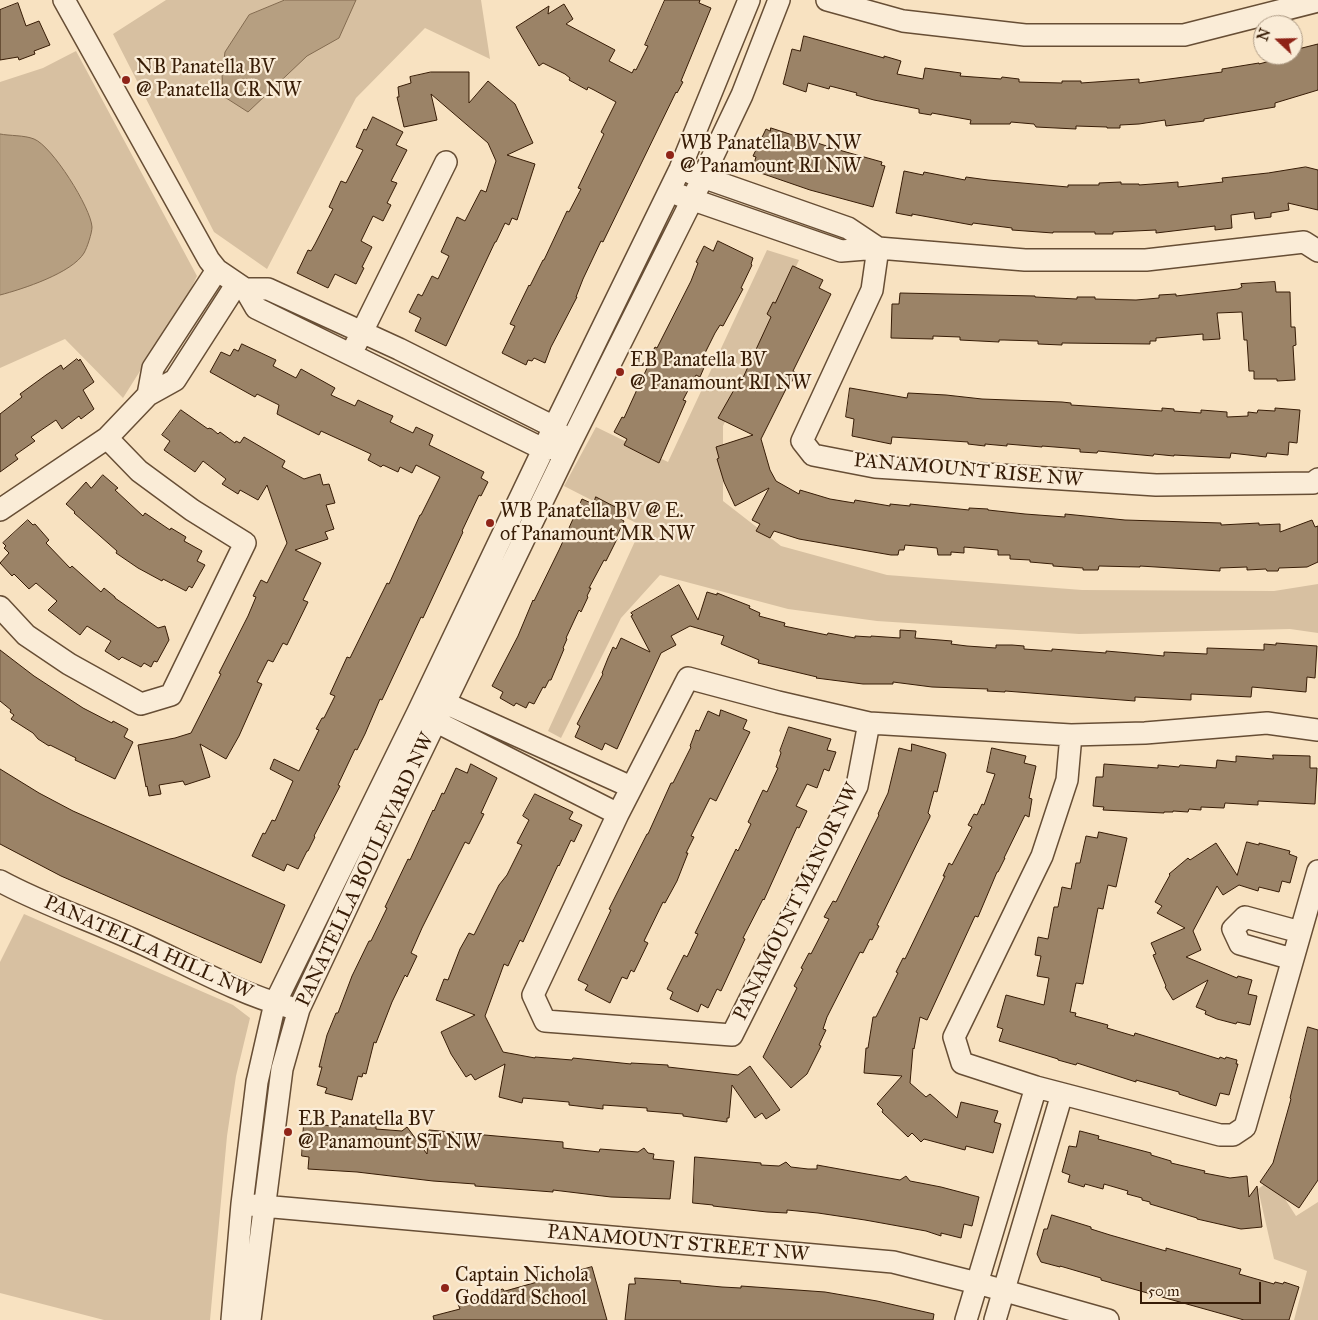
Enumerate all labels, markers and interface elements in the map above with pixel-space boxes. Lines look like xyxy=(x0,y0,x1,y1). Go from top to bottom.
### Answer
north arrow xyxy=(1253,15,1303,65)
text: N xyxy=(1254,26,1275,43)
place label: NB Panatella BV @ Panatella CR NW xyxy=(136,56,301,103)
marker: NB Panatella BV @ Panatella CR NW xyxy=(120,74,132,86)
place label: WB Panatella BV NW @ Panamount RI NW xyxy=(680,132,861,179)
marker: WB Panatella BV NW @ Panamount RI NW xyxy=(664,149,676,161)
place label: EB Panatella BV @ Panamount RI NW xyxy=(630,349,811,396)
marker: EB Panatella BV @ Panamount RI NW xyxy=(614,366,626,378)
street label: PANAMOUNT RISE NW xyxy=(853,449,1083,493)
place label: WB Panatella BV @ E. of Panamount MR NW xyxy=(500,500,695,547)
marker: WB Panatella BV @ E. of Panamount MR NW xyxy=(484,517,496,529)
street label: PANATELLA BOULEVARD NW xyxy=(292,729,440,1011)
street label: PANAMOUNT MANOR NW xyxy=(729,779,865,1025)
street label: PANATELLA HILL NW xyxy=(40,891,256,1005)
place label: EB Panatella BV @ Panamount ST NW xyxy=(298,1108,482,1155)
marker: EB Panatella BV @ Panamount ST NW xyxy=(282,1126,294,1138)
street label: PANAMOUNT STREET NW xyxy=(546,1221,810,1267)
place label: Captain Nichola Goddard School xyxy=(455,1264,589,1311)
scale bar xyxy=(1143,1272,1264,1304)
marker: Captain Nichola Goddard School xyxy=(439,1282,451,1294)
text: 50 m xyxy=(1148,1282,1180,1300)

